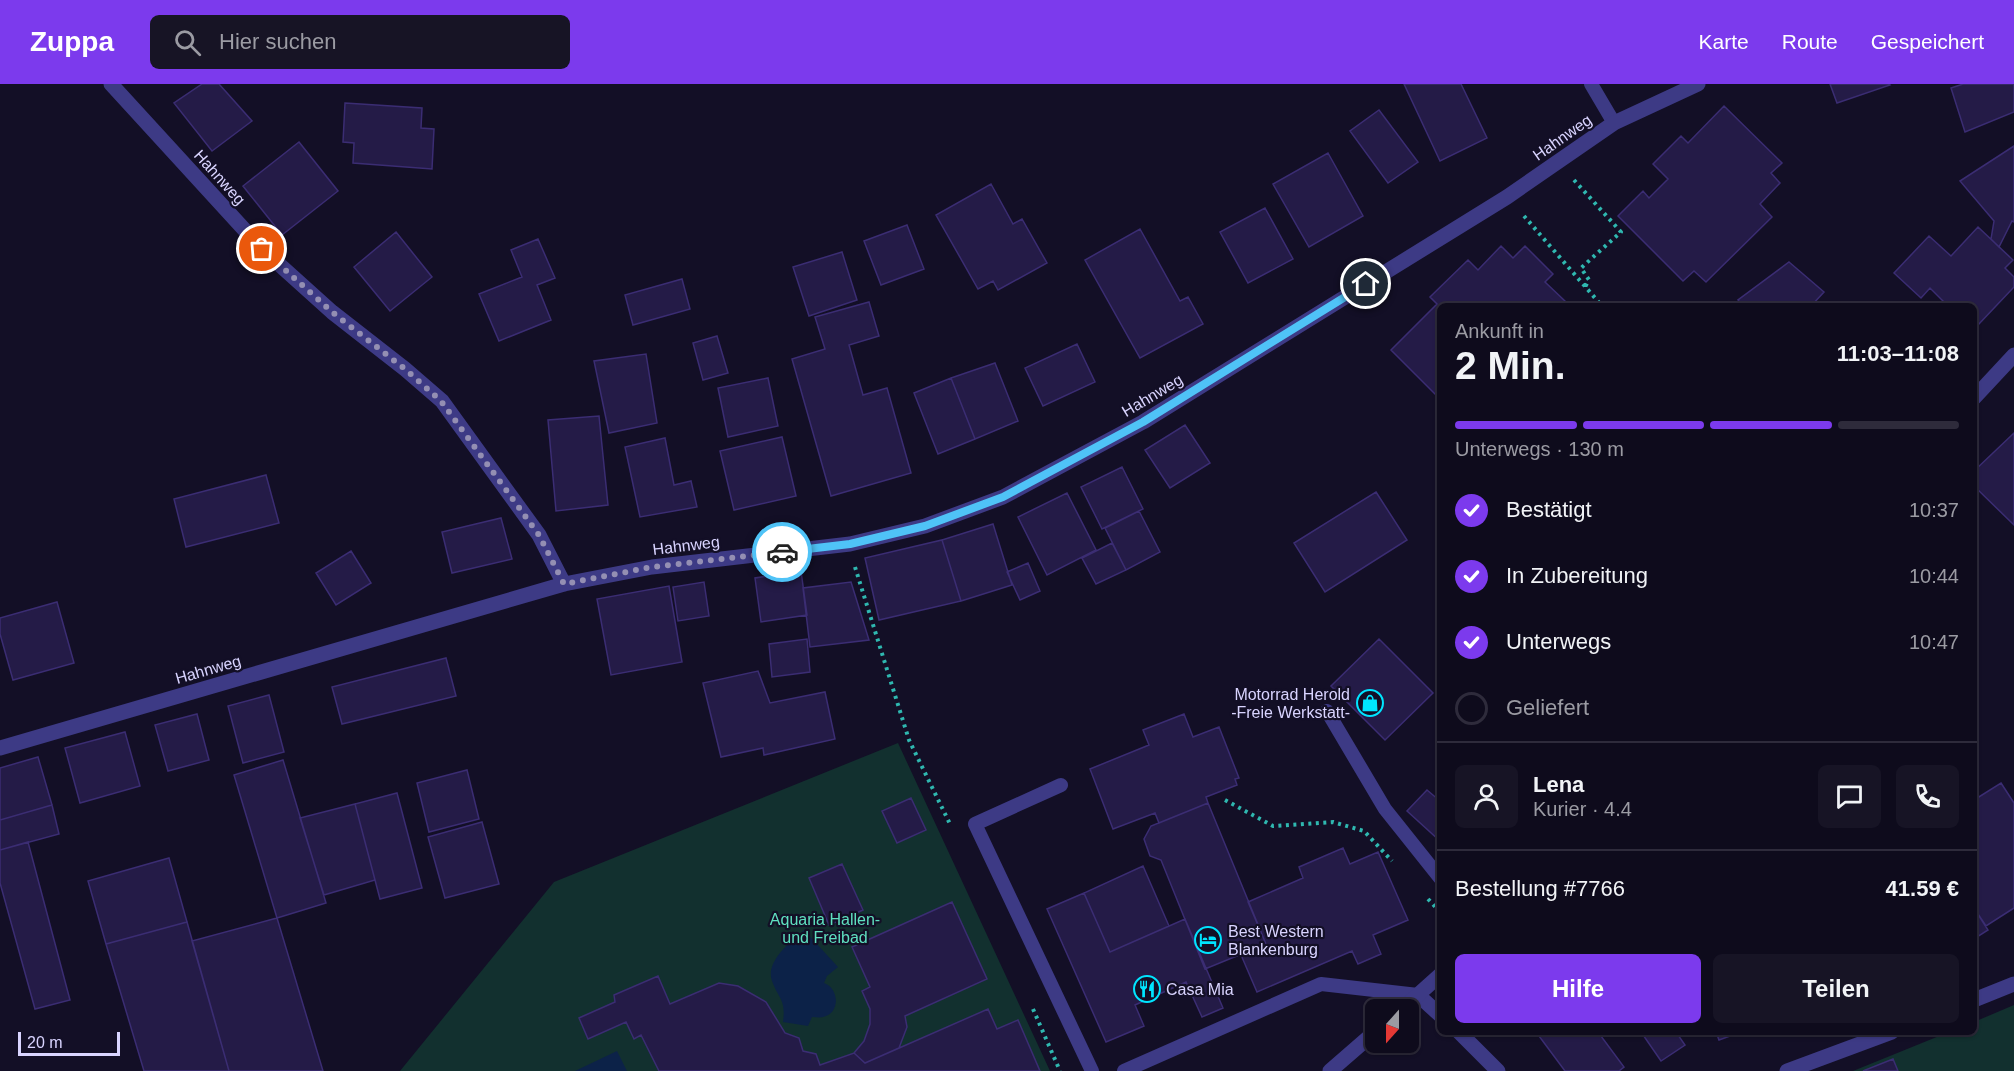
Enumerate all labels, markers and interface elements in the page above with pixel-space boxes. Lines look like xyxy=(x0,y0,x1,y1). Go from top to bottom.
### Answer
search box xyxy=(150,15,570,69)
text: Zuppa xyxy=(30,26,114,57)
icon: search xyxy=(171,26,204,59)
text: Hier suchen xyxy=(219,29,336,54)
text: Karte xyxy=(1699,30,1749,53)
text: Route xyxy=(1782,30,1838,53)
text: Gespeichert xyxy=(1871,30,1984,53)
street label: Hahnweg xyxy=(1530,111,1595,164)
street label: Hahnweg xyxy=(191,147,249,208)
pin xyxy=(236,223,287,274)
icon: bag xyxy=(245,232,278,265)
pin xyxy=(1340,258,1391,309)
icon: home xyxy=(1349,267,1382,300)
text: Ankunft in xyxy=(1455,320,1544,342)
text: 11:03–11:08 xyxy=(1837,341,1959,366)
text: 2 Min. xyxy=(1455,344,1566,387)
street label: Hahnweg xyxy=(1119,371,1186,420)
text: Unterwegs · 130 m xyxy=(1455,438,1624,460)
icon: check xyxy=(1455,494,1488,527)
text: Bestätigt xyxy=(1506,497,1592,522)
text: 10:37 xyxy=(1909,499,1959,521)
courier xyxy=(752,522,812,582)
street label: Hahnweg xyxy=(651,533,721,558)
icon: car xyxy=(766,536,799,569)
icon: check xyxy=(1455,560,1488,593)
text: In Zubereitung xyxy=(1506,563,1648,588)
text: 10:44 xyxy=(1909,565,1959,587)
icon: check xyxy=(1455,626,1488,659)
text: Unterwegs xyxy=(1506,629,1611,654)
text: 10:47 xyxy=(1909,631,1959,653)
street label: Hahnweg xyxy=(173,652,243,687)
place label: Motorrad Herold -Freie Werkstatt- xyxy=(1231,686,1350,721)
shop icon: Motorrad Herold -Freie Werkstatt- xyxy=(1355,688,1385,718)
text: Geliefert xyxy=(1506,695,1589,720)
button: person xyxy=(1455,765,1518,828)
button: chat xyxy=(1818,765,1881,828)
button: phone xyxy=(1896,765,1959,828)
text: Lena xyxy=(1533,772,1584,797)
text: Kurier · 4.4 xyxy=(1533,798,1632,820)
text: Bestellung #7766 xyxy=(1455,876,1625,901)
text: 41.59 € xyxy=(1886,876,1959,901)
park label: Aquaria Hallen- und Freibad xyxy=(770,911,880,946)
place label: Best Western Blankenburg xyxy=(1228,923,1324,958)
hotel icon: Best Western Blankenburg xyxy=(1193,925,1223,955)
button: Hilfe xyxy=(1455,954,1701,1023)
button: Teilen xyxy=(1713,954,1959,1023)
restaurant icon: Casa Mia xyxy=(1132,974,1162,1004)
place label: Casa Mia xyxy=(1166,981,1234,998)
north arrow xyxy=(1365,999,1419,1053)
map controls xyxy=(1365,999,1419,1053)
scale bar xyxy=(18,1029,120,1056)
text: 20 m xyxy=(27,1034,63,1051)

